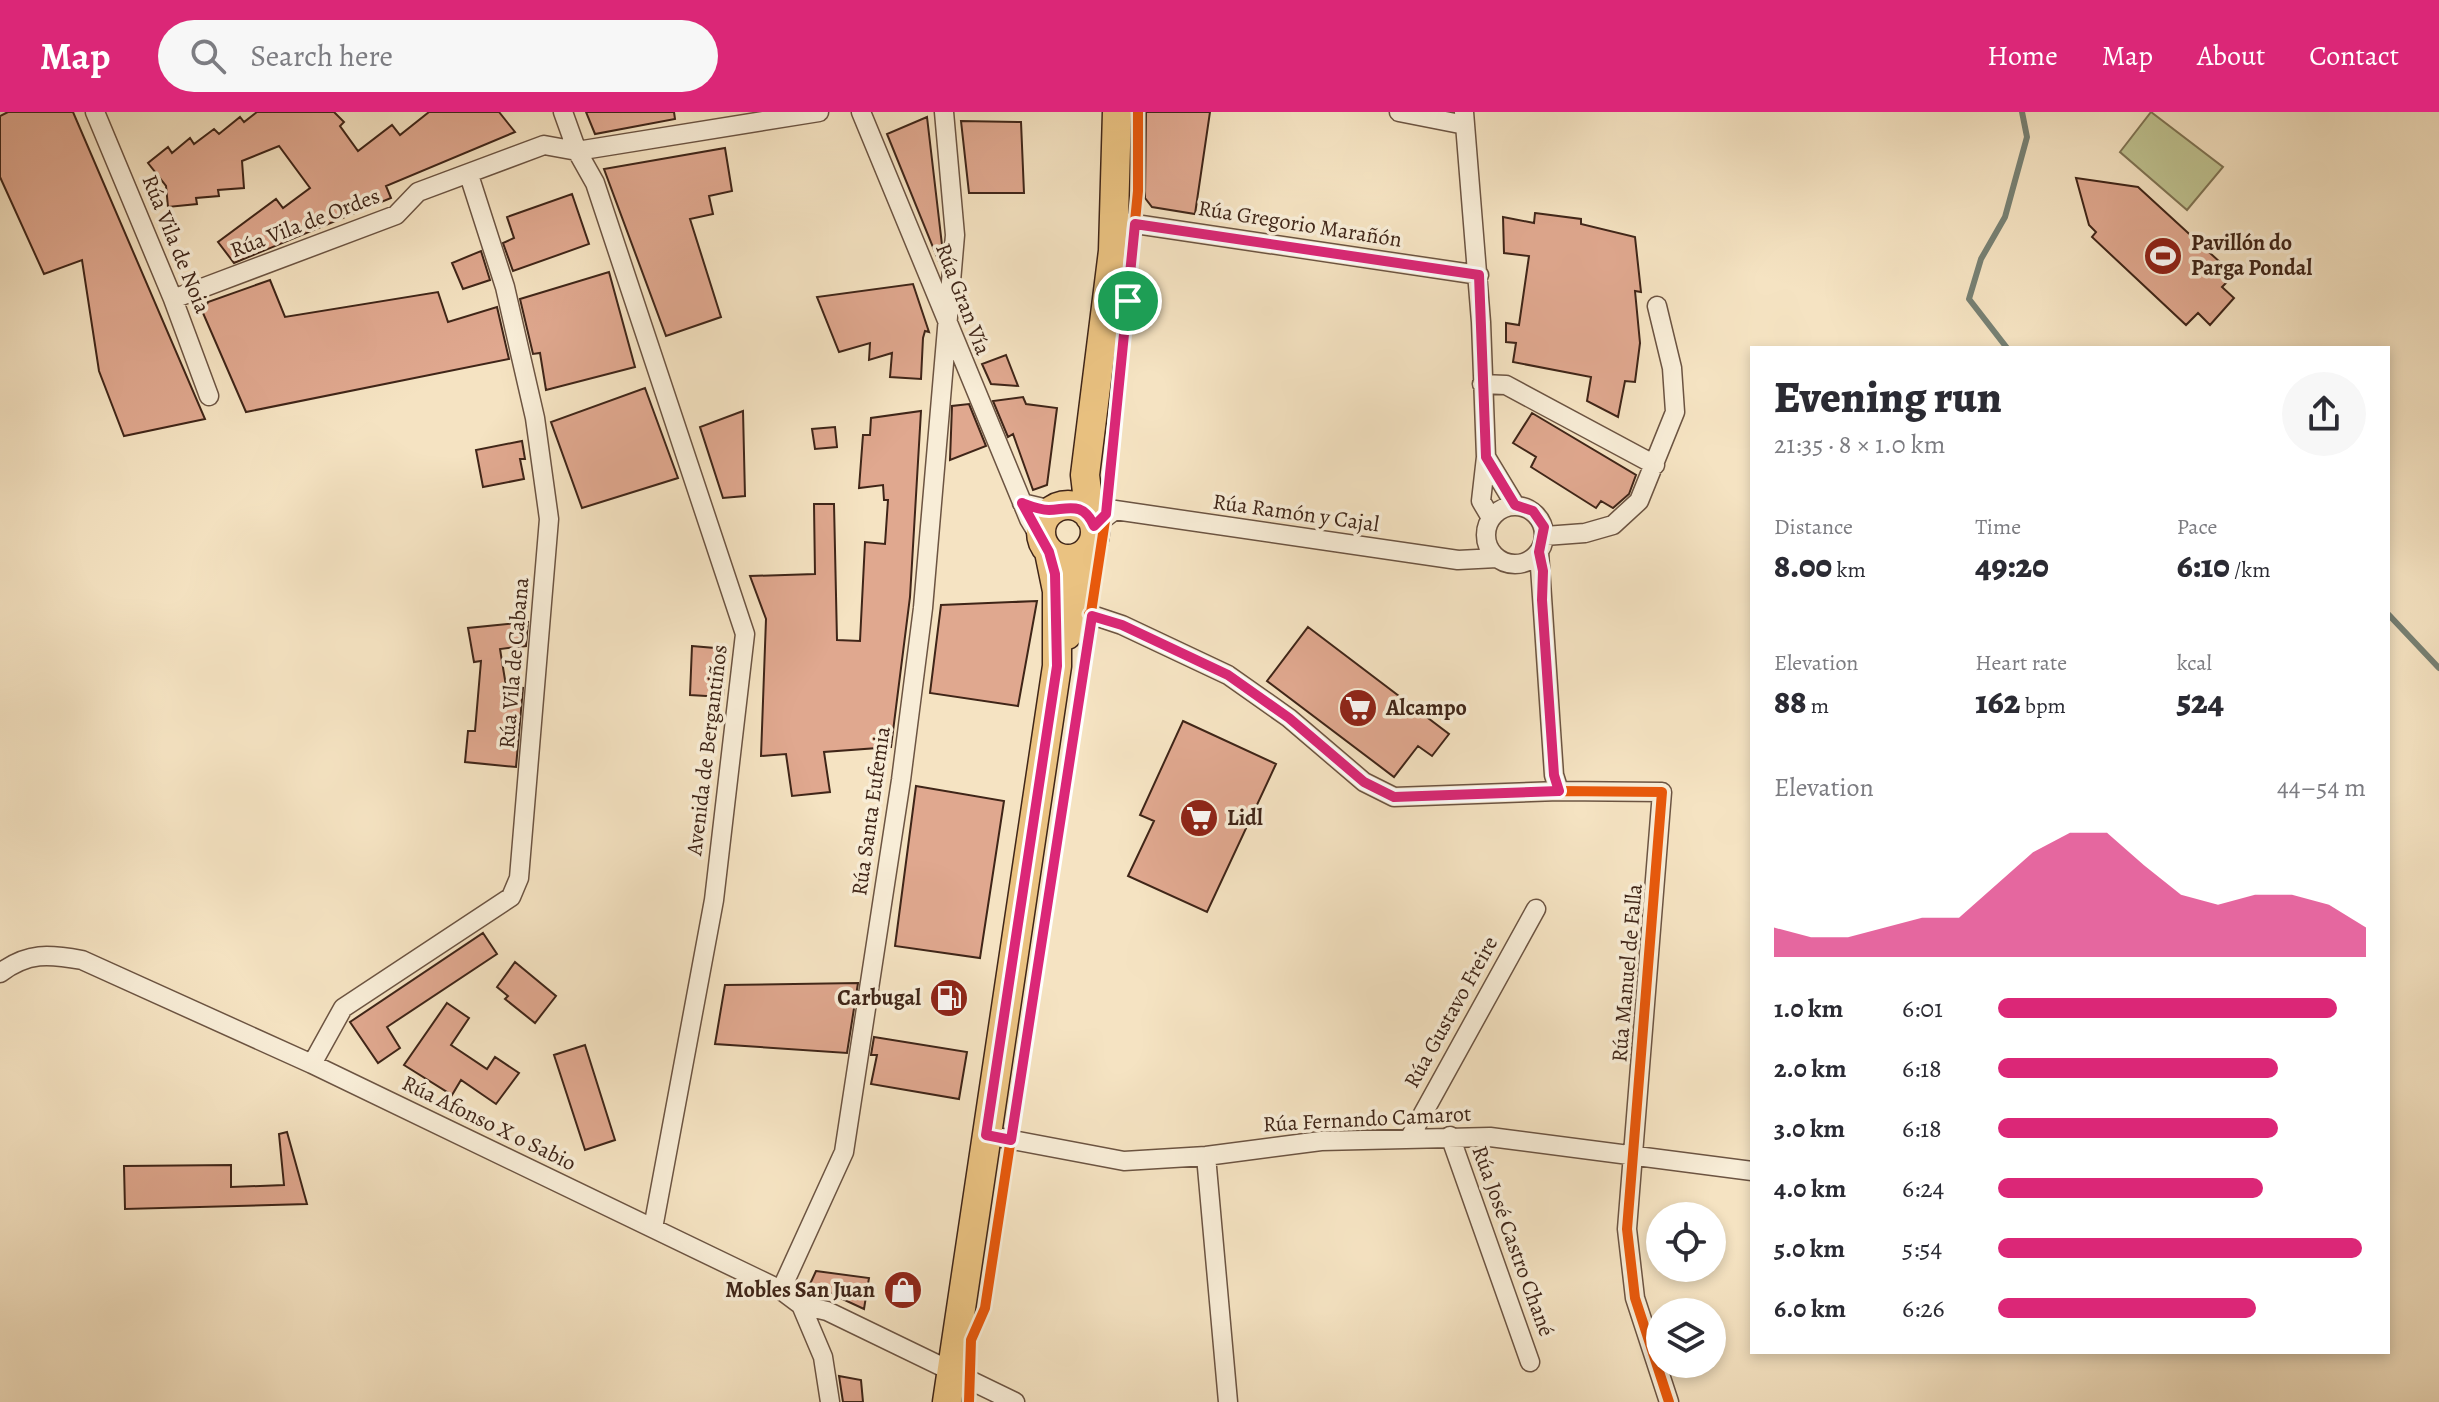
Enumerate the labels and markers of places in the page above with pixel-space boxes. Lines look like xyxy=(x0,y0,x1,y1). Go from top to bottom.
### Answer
place label: Pavillón do Parga Pondal xyxy=(2191,228,2312,283)
sports icon: Pavillón do Parga Pondal xyxy=(2142,235,2184,277)
pin xyxy=(1094,267,1162,335)
supermarket icon: Alcampo xyxy=(1337,687,1379,729)
place label: Alcampo xyxy=(1385,693,1467,723)
supermarket icon: Lidl xyxy=(1178,797,1220,839)
place label: Lidl xyxy=(1227,803,1263,833)
fuel station icon: Carbugal xyxy=(928,977,970,1019)
place label: Carbugal xyxy=(837,983,921,1013)
shop icon: Mobles San Juan xyxy=(882,1269,924,1311)
place label: Mobles San Juan xyxy=(725,1275,875,1305)

